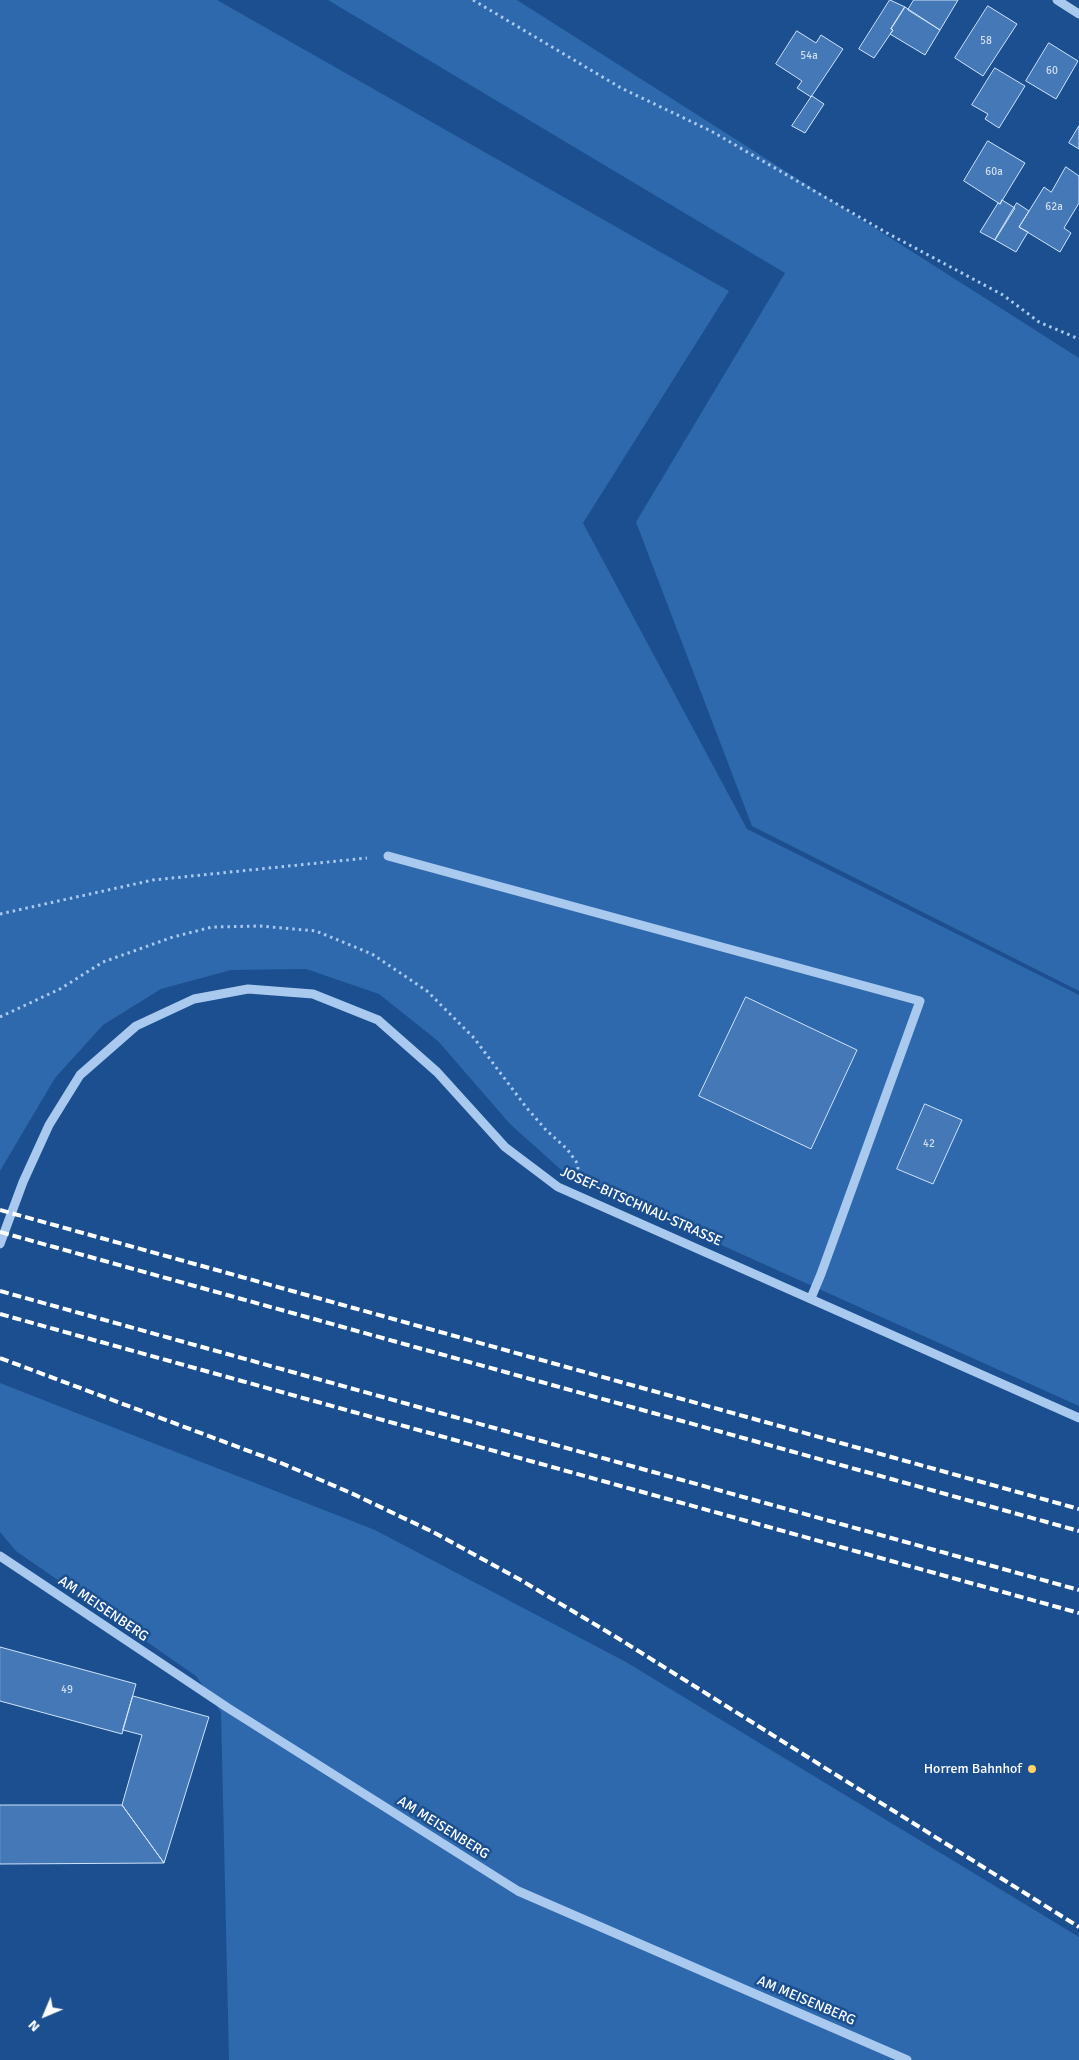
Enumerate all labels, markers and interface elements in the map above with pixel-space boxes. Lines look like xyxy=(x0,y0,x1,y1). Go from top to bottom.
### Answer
house number: 58 xyxy=(980,34,992,48)
house number: 54a xyxy=(800,49,818,63)
house number: 60 xyxy=(1046,64,1058,78)
house number: 60a xyxy=(985,165,1003,179)
house number: 62a xyxy=(1045,200,1063,214)
house number: 42 xyxy=(923,1137,935,1151)
street label: JOSEF-BITSCHNAU-STRASSE xyxy=(558,1164,724,1250)
street label: AM MEISENBERG xyxy=(55,1573,151,1645)
house number: 49 xyxy=(61,1683,73,1697)
place label: Horrem Bahnhof xyxy=(924,1761,1022,1777)
marker: Horrem Bahnhof xyxy=(1026,1763,1038,1775)
street label: AM MEISENBERG xyxy=(394,1793,492,1863)
street label: AM MEISENBERG xyxy=(754,1973,858,2029)
north arrow xyxy=(20,1990,70,2040)
text: N xyxy=(25,2017,43,2035)

